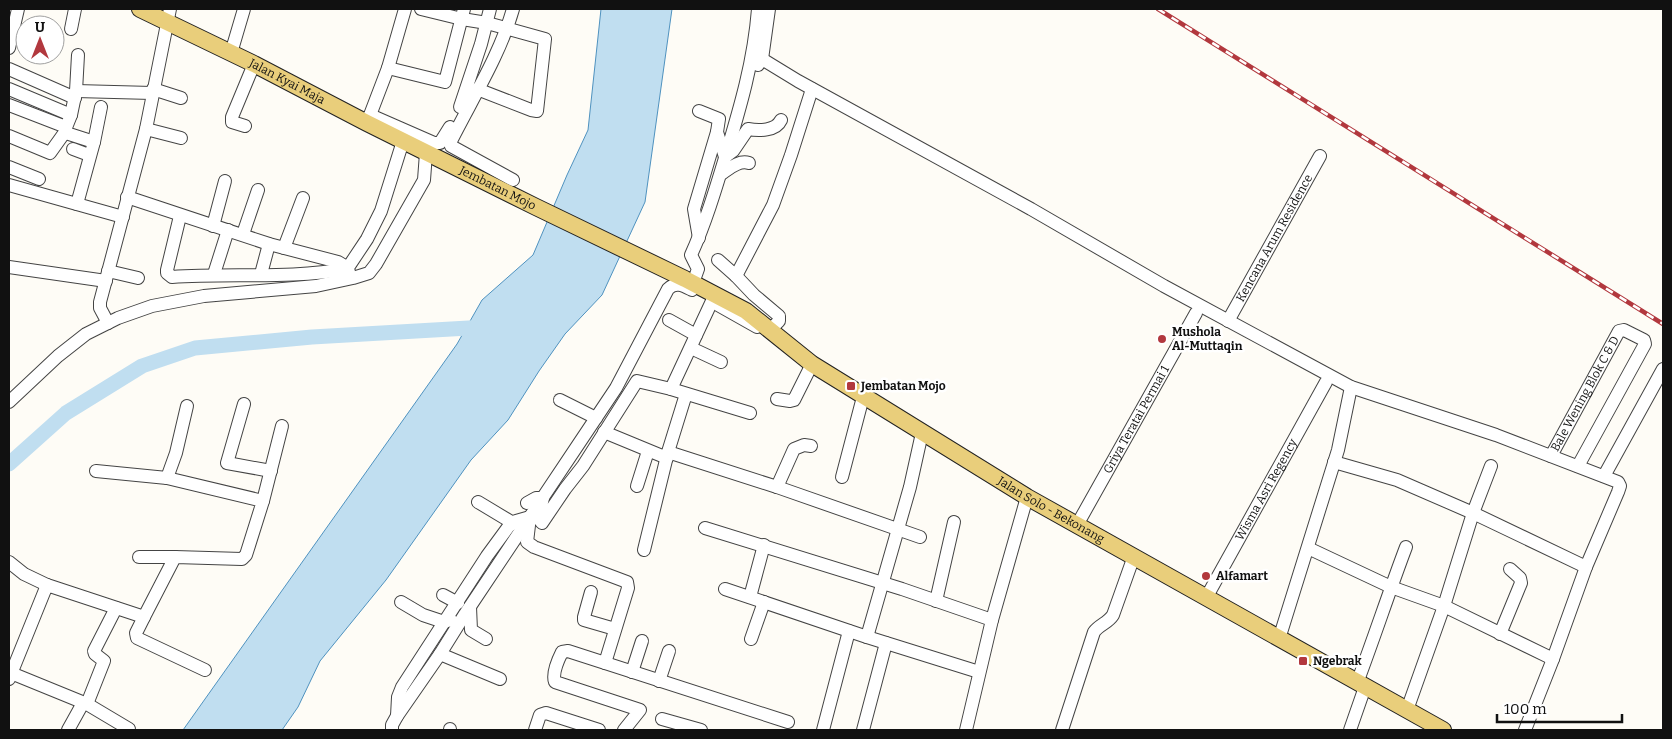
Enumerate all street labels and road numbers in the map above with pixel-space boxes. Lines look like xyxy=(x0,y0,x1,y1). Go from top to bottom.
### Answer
street label: Jalan Kyai Maja xyxy=(246,55,328,107)
street label: Jembatan Mojo xyxy=(456,163,538,213)
street label: Kencana Arum Residence xyxy=(1233,172,1315,304)
street label: Bale Wening Blok C & D xyxy=(1548,334,1622,454)
street label: Griya Teratai Permai 1 xyxy=(1100,363,1172,476)
street label: Wisma Asri Regency xyxy=(1232,436,1300,543)
street label: Jalan Solo - Bekonang xyxy=(994,473,1107,546)

